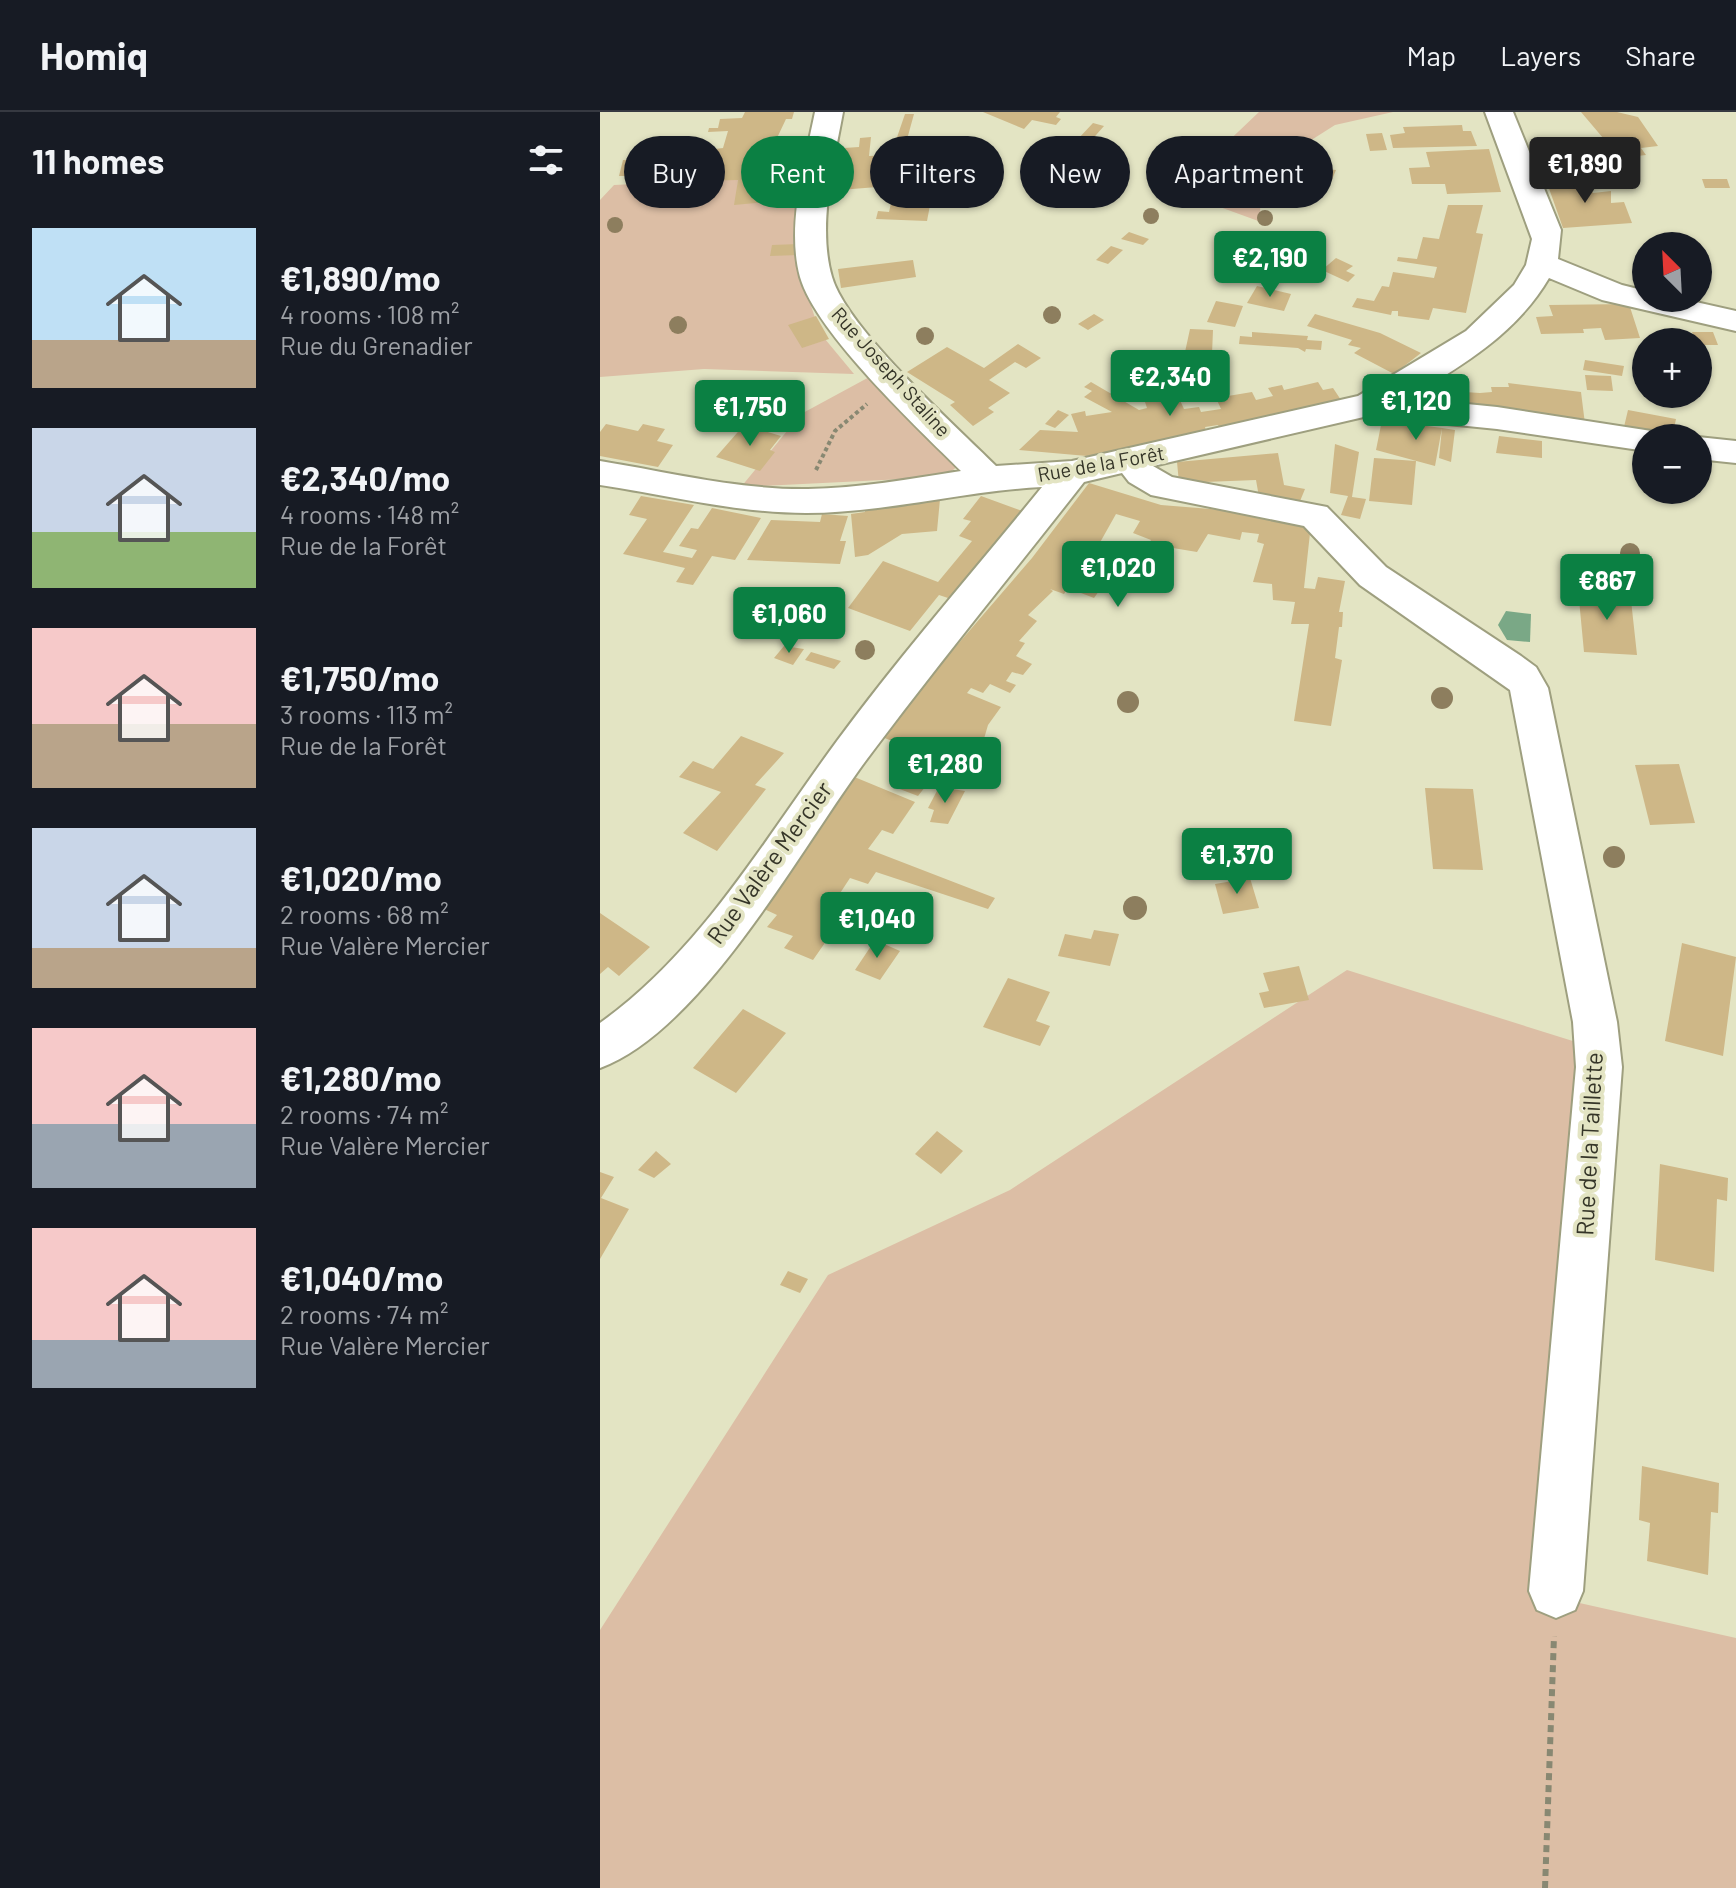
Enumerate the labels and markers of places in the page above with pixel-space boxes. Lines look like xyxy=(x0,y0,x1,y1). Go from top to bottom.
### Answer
pin: €1,890 xyxy=(1520,137,1650,205)
pin: €2,190 xyxy=(1205,231,1335,299)
pin: €2,340 xyxy=(1105,350,1235,418)
pin: €1,120 xyxy=(1351,374,1481,442)
pin: €1,750 xyxy=(685,380,815,448)
pin: €1,020 xyxy=(1053,541,1183,609)
pin: €867 xyxy=(1560,554,1654,622)
pin: €1,060 xyxy=(724,587,854,655)
pin: €1,280 xyxy=(880,737,1010,805)
pin: €1,370 xyxy=(1172,828,1302,896)
pin: €1,040 xyxy=(812,892,942,960)

